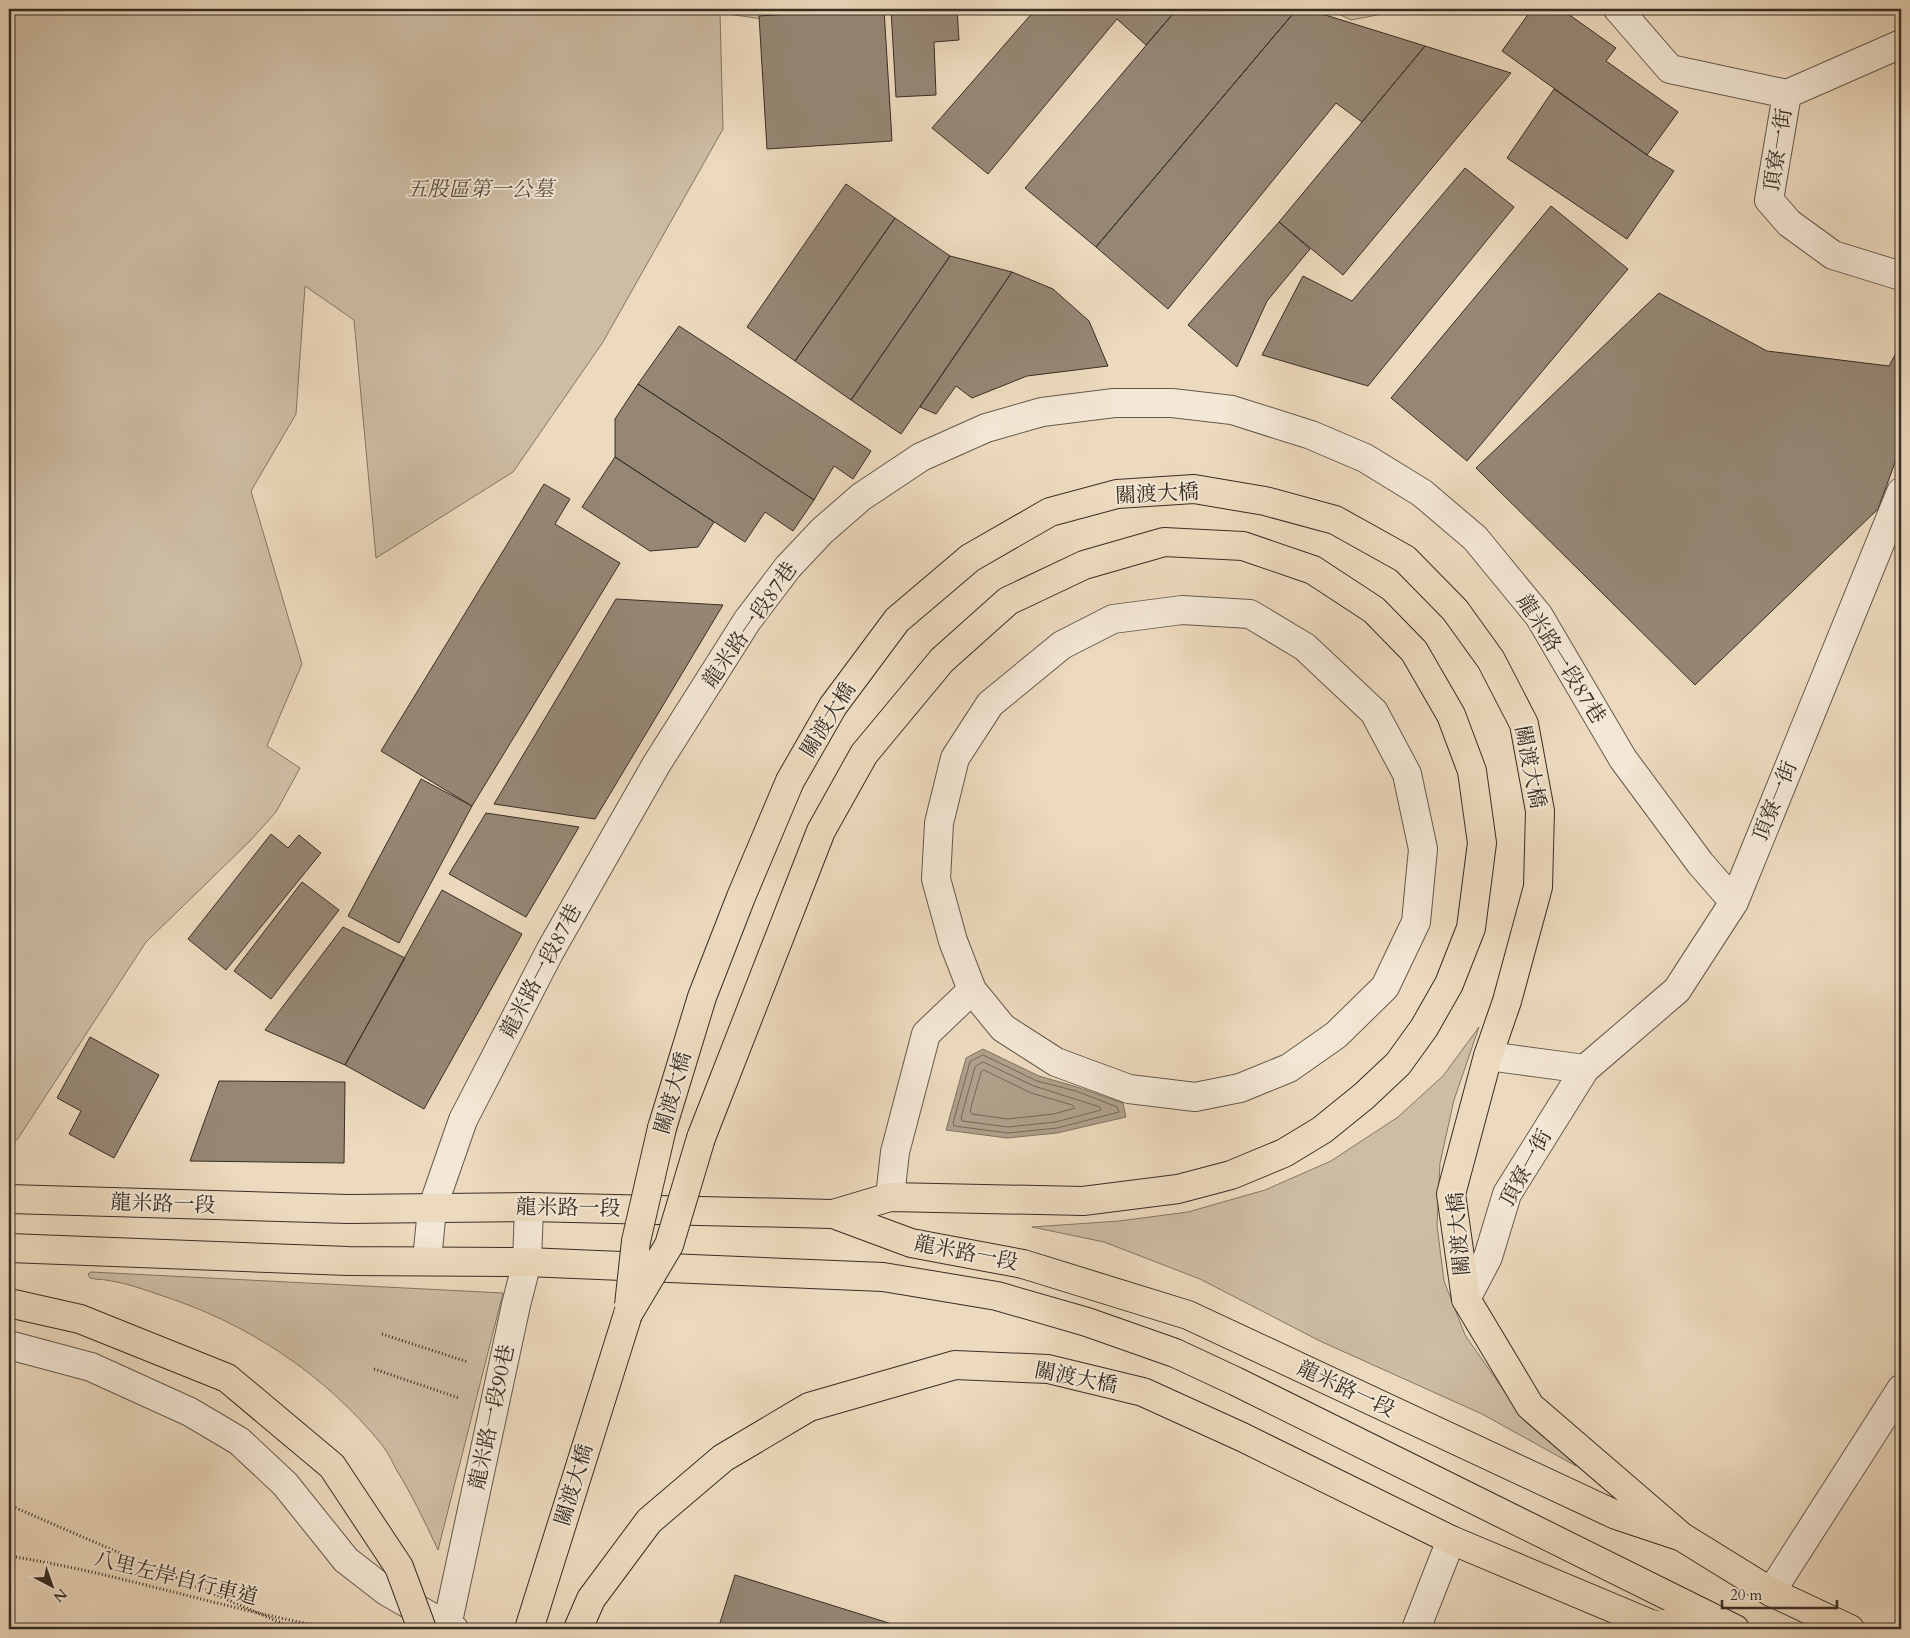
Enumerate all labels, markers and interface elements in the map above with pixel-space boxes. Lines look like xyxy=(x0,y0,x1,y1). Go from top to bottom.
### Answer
street label: 頂寮一街 xyxy=(1757,106,1799,194)
park label: 五股區第一公墓 xyxy=(407,175,556,204)
street label: 關渡大橋 xyxy=(1114,477,1200,511)
street label: 龍米路一段87巷 xyxy=(696,556,804,694)
street label: 龍米路一段87巷 xyxy=(1510,589,1612,729)
street label: 關渡大橋 xyxy=(793,677,863,763)
street label: 關渡大橋 xyxy=(1508,723,1552,811)
street label: 頂寮一街 xyxy=(1746,757,1804,845)
street label: 龍米路一段87巷 xyxy=(494,899,588,1043)
street label: 關渡大橋 xyxy=(647,1049,699,1137)
street label: 頂寮一街 xyxy=(1493,1124,1559,1212)
street label: 龍米路一段 xyxy=(110,1188,216,1220)
street label: 關渡大橋 xyxy=(1441,1191,1477,1277)
street label: 龍米路一段 xyxy=(515,1193,621,1223)
street label: 龍米路一段 xyxy=(912,1229,1020,1277)
street label: 龍米路一段90巷 xyxy=(462,1342,522,1492)
street label: 龍米路一段 xyxy=(1292,1354,1400,1424)
street label: 關渡大橋 xyxy=(1032,1356,1120,1400)
street label: 關渡大橋 xyxy=(548,1441,600,1529)
street label: 八里左岸自行車道 xyxy=(91,1544,261,1612)
north arrow xyxy=(28,1560,78,1610)
scale bar xyxy=(1722,1578,1838,1610)
text: N xyxy=(49,1584,71,1607)
text: 20 m xyxy=(1730,1585,1762,1605)

